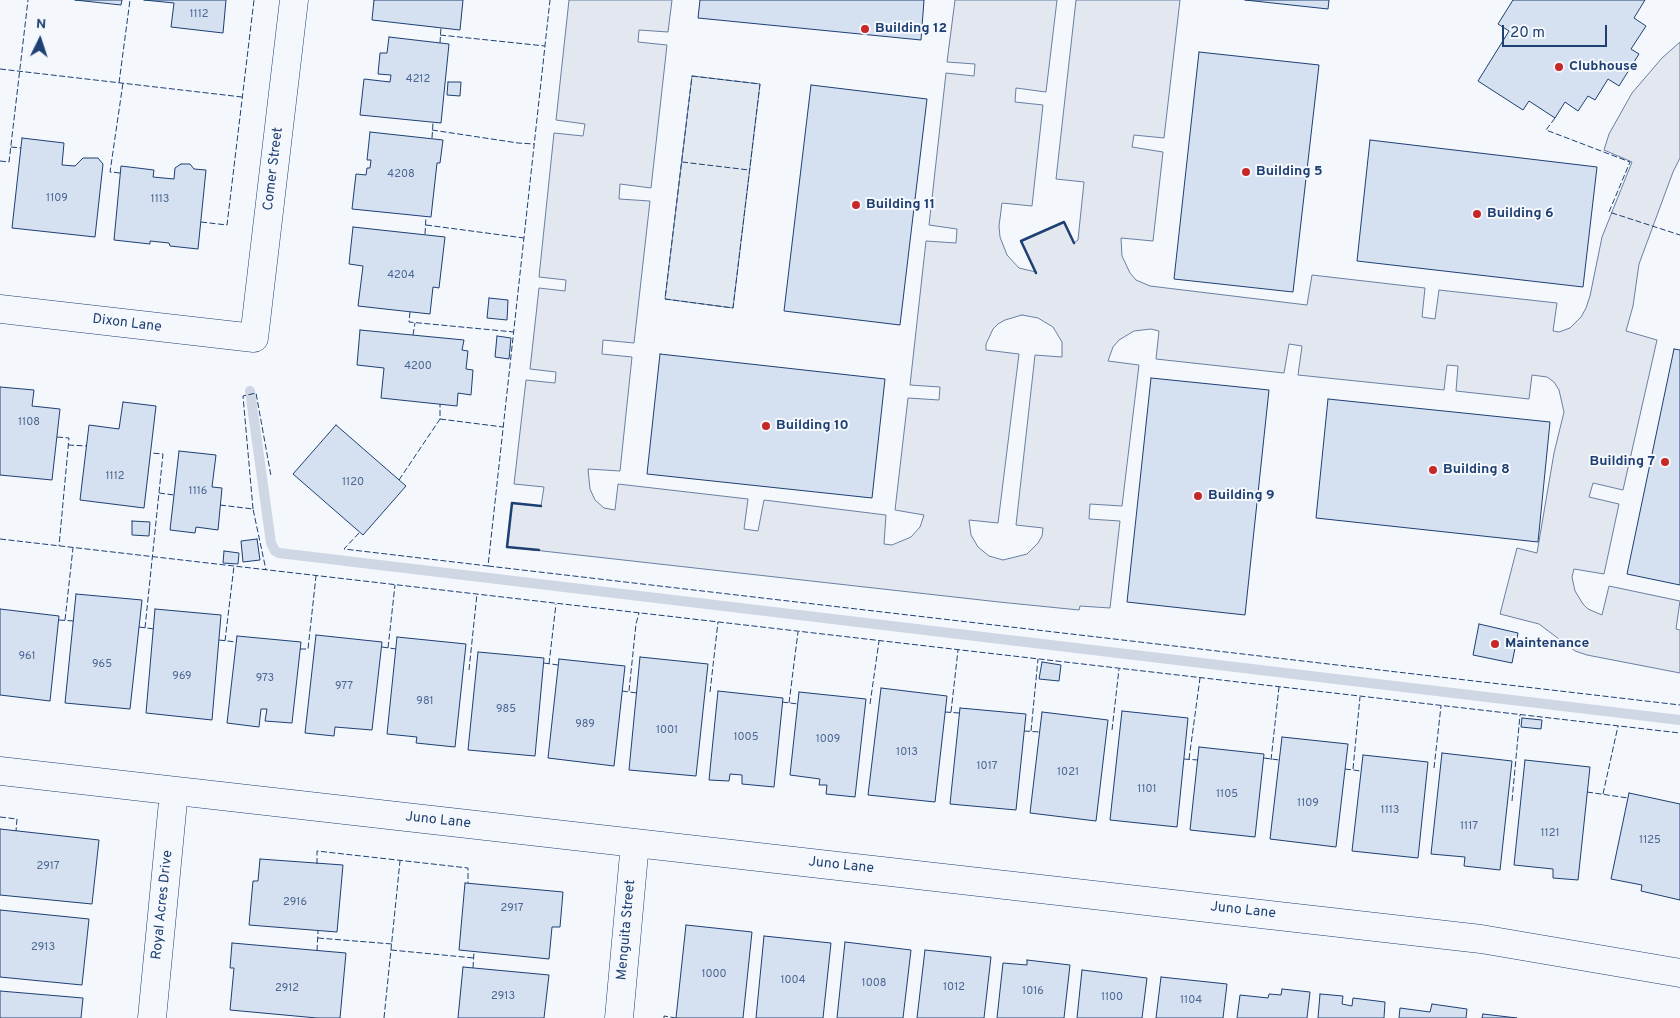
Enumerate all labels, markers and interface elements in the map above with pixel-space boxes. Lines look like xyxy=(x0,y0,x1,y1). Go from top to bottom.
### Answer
house number: 1112 xyxy=(189,8,209,22)
north arrow xyxy=(15,15,65,65)
scale bar xyxy=(1505,15,1610,47)
text: N xyxy=(35,16,47,33)
place label: Building 12 xyxy=(875,21,947,37)
marker: Building 12 xyxy=(859,23,871,35)
text: 20 m xyxy=(1510,24,1545,43)
place label: Clubhouse xyxy=(1569,59,1638,75)
marker: Clubhouse xyxy=(1553,61,1565,73)
house number: 4212 xyxy=(406,73,430,87)
street label: Comer Street xyxy=(261,126,287,212)
place label: Building 5 xyxy=(1256,164,1323,180)
marker: Building 5 xyxy=(1240,166,1252,178)
house number: 4208 xyxy=(387,168,415,182)
house number: 1109 xyxy=(46,192,68,206)
house number: 1113 xyxy=(151,193,169,207)
place label: Building 11 xyxy=(866,197,935,213)
marker: Building 11 xyxy=(850,199,862,211)
place label: Building 6 xyxy=(1487,206,1554,222)
marker: Building 6 xyxy=(1471,208,1483,220)
house number: 4204 xyxy=(387,269,415,283)
street label: Dixon Lane xyxy=(91,311,163,337)
house number: 4200 xyxy=(404,360,432,374)
house number: 1108 xyxy=(18,416,40,430)
place label: Building 10 xyxy=(776,418,849,434)
marker: Building 10 xyxy=(760,420,772,432)
place label: Building 7 xyxy=(1590,454,1655,470)
marker: Building 7 xyxy=(1659,456,1671,468)
place label: Building 8 xyxy=(1443,462,1510,478)
marker: Building 8 xyxy=(1427,464,1439,476)
house number: 1112 xyxy=(105,470,125,484)
house number: 1120 xyxy=(342,476,364,490)
house number: 1116 xyxy=(189,485,207,499)
place label: Building 9 xyxy=(1208,488,1275,504)
marker: Building 9 xyxy=(1192,490,1204,502)
place label: Maintenance xyxy=(1505,636,1589,652)
marker: Maintenance xyxy=(1489,638,1501,650)
house number: 961 xyxy=(18,650,36,664)
house number: 965 xyxy=(92,658,112,672)
house number: 969 xyxy=(172,670,192,684)
house number: 973 xyxy=(256,672,274,686)
house number: 977 xyxy=(335,680,353,694)
house number: 981 xyxy=(416,695,434,709)
house number: 985 xyxy=(496,703,516,717)
house number: 989 xyxy=(575,718,595,732)
house number: 1001 xyxy=(656,724,678,738)
house number: 1005 xyxy=(734,731,758,745)
house number: 1009 xyxy=(816,733,840,747)
house number: 1013 xyxy=(896,746,918,760)
house number: 1017 xyxy=(977,760,997,774)
house number: 1021 xyxy=(1057,766,1079,780)
house number: 1101 xyxy=(1137,783,1157,797)
house number: 1105 xyxy=(1216,788,1238,802)
house number: 1109 xyxy=(1297,797,1319,811)
house number: 1113 xyxy=(1381,804,1399,818)
street label: Juno Lane xyxy=(404,809,472,833)
house number: 1117 xyxy=(1460,820,1478,834)
house number: 1121 xyxy=(1540,827,1560,841)
house number: 1125 xyxy=(1639,834,1661,848)
street label: Royal Acres Drive xyxy=(149,849,177,961)
street label: Juno Lane xyxy=(807,854,875,878)
house number: 2917 xyxy=(36,860,60,874)
street label: Menguita Street xyxy=(614,879,640,981)
house number: 2916 xyxy=(283,896,307,910)
street label: Juno Lane xyxy=(1209,899,1277,923)
house number: 2917 xyxy=(500,902,524,916)
house number: 2913 xyxy=(31,941,55,955)
house number: 1000 xyxy=(701,968,727,982)
house number: 1004 xyxy=(781,974,805,988)
house number: 1008 xyxy=(862,977,886,991)
house number: 1012 xyxy=(943,981,965,995)
house number: 2912 xyxy=(275,982,299,996)
house number: 1016 xyxy=(1022,985,1044,999)
house number: 2913 xyxy=(491,990,515,1004)
house number: 1100 xyxy=(1101,991,1123,1005)
house number: 1104 xyxy=(1180,994,1202,1008)

